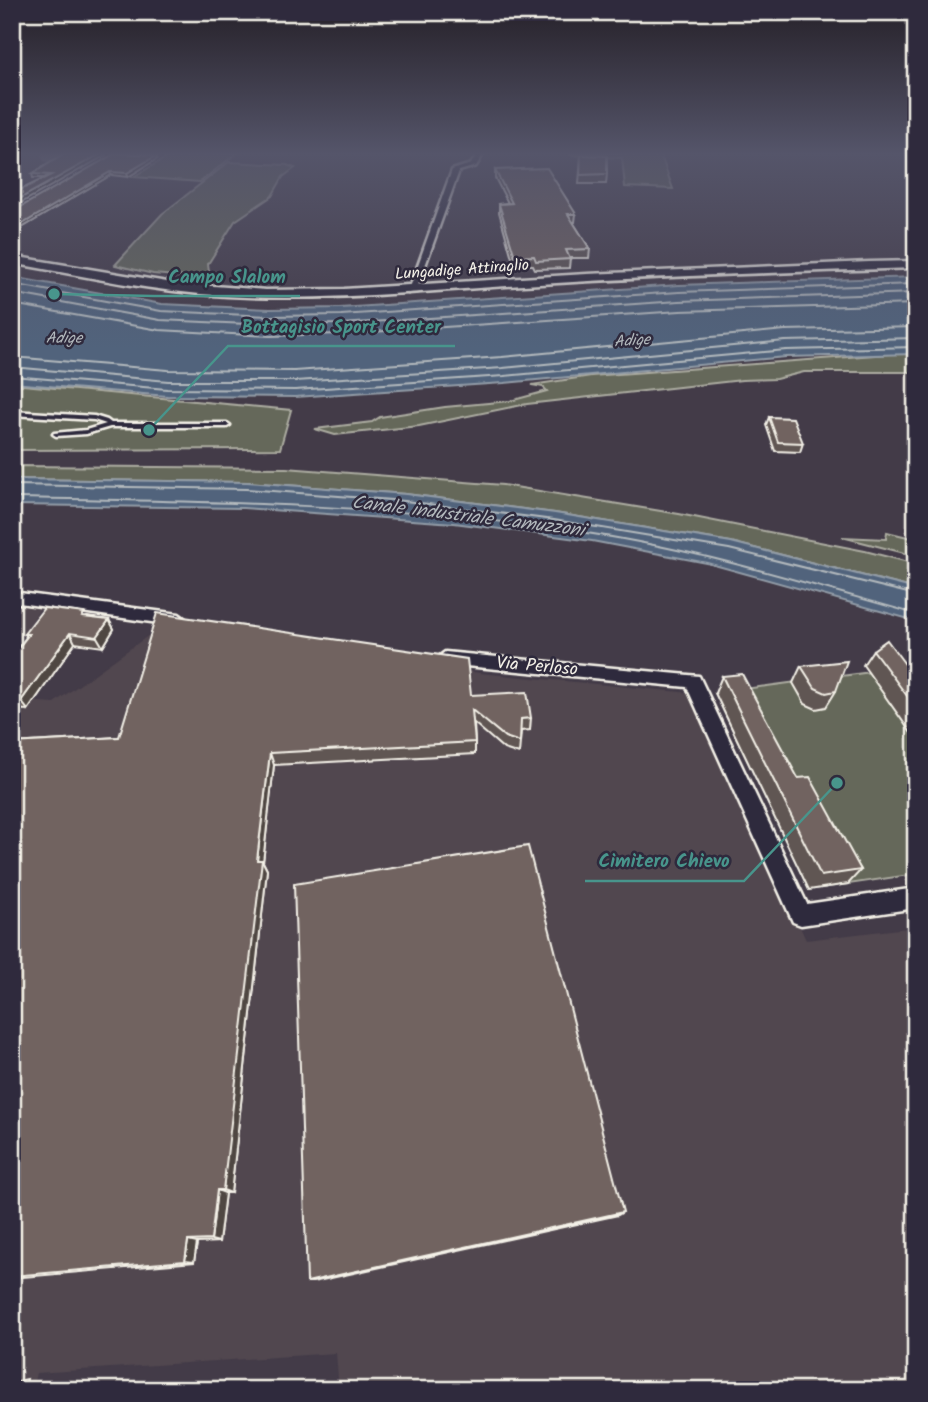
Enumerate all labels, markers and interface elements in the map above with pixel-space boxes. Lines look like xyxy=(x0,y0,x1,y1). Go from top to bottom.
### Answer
street label: Lungadige Attiraglio xyxy=(394,253,530,287)
callout: Campo Slalom xyxy=(154,256,300,296)
text: Campo Slalom xyxy=(168,263,286,293)
callout: Bottagisio Sport Center xyxy=(228,306,455,346)
text: Bottagisio Sport Center xyxy=(241,313,442,343)
water label: Adige xyxy=(46,326,84,351)
water label: Adige xyxy=(613,327,653,355)
water label: Canale industriale Camuzzoni xyxy=(350,488,590,547)
street label: Via Perloso xyxy=(495,649,579,685)
callout: Cimitero Chievo xyxy=(585,841,744,881)
text: Cimitero Chievo xyxy=(598,847,730,877)

